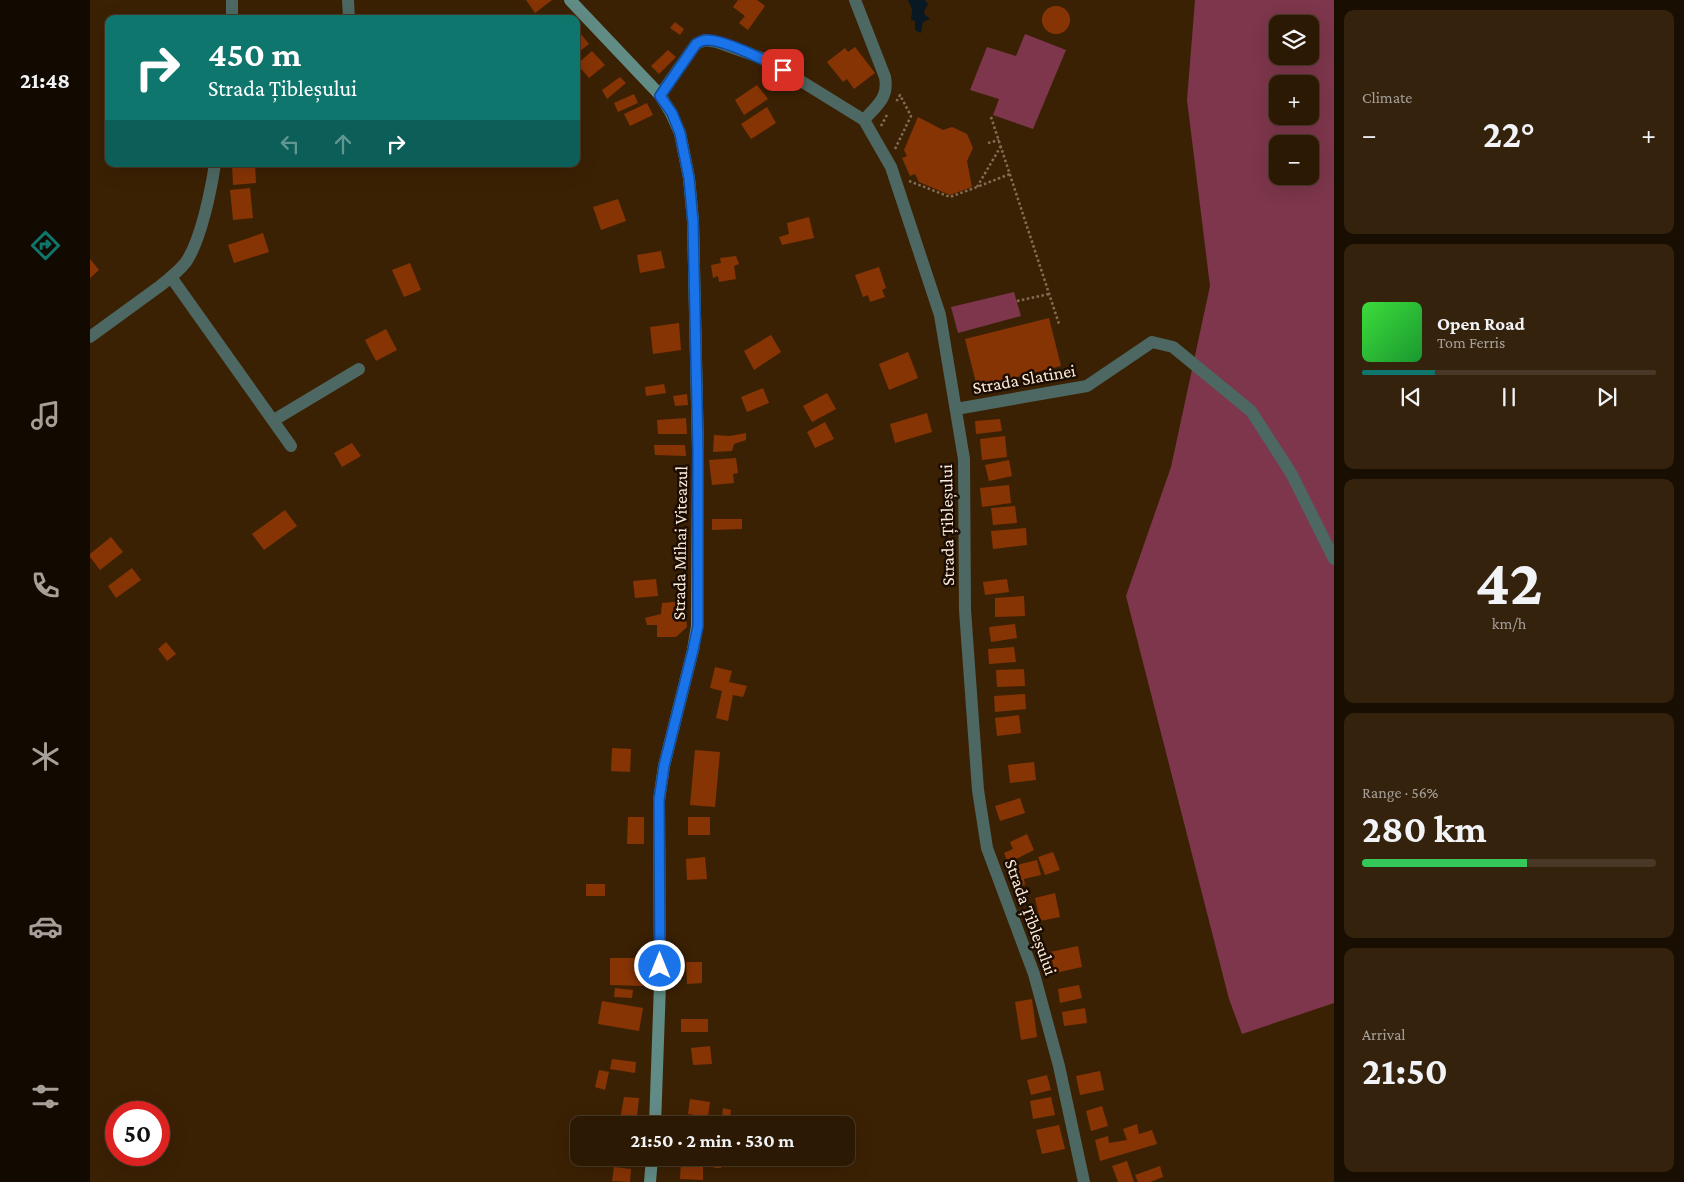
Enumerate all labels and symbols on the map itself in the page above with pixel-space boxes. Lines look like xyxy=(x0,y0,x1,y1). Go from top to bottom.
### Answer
pin xyxy=(762,49,804,91)
street label: Strada Slatinei xyxy=(971,360,1077,398)
street label: Strada Țibleșului xyxy=(936,464,960,586)
street label: Strada Mihai Viteazul xyxy=(669,465,691,620)
street label: Strada Țibleșului xyxy=(999,856,1061,979)
position arrow xyxy=(633,939,685,991)
speed limit sign: 50 xyxy=(105,1101,170,1166)

